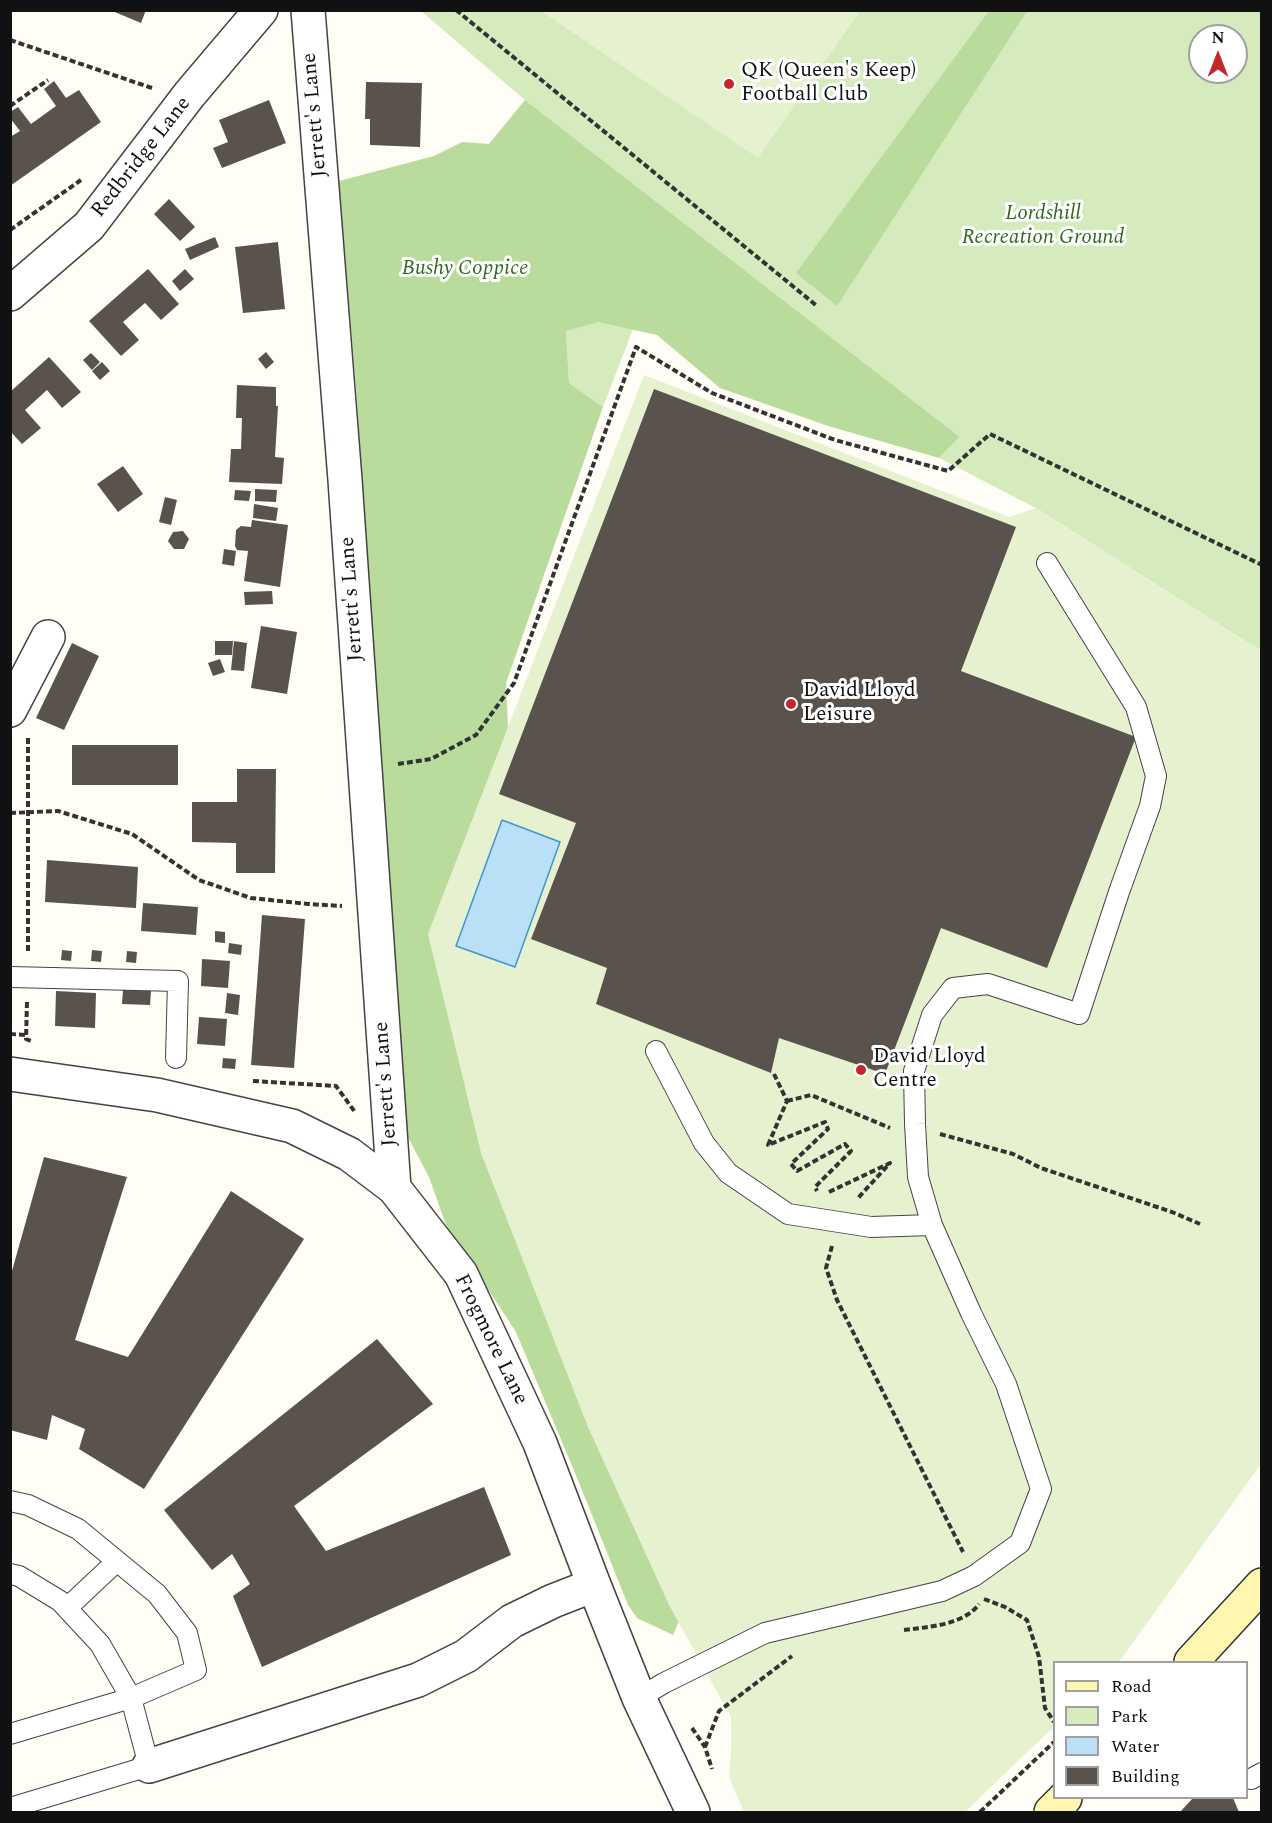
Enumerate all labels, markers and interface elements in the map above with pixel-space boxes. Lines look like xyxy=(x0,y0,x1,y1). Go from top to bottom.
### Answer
north arrow xyxy=(1188,24,1248,84)
text: N xyxy=(1211,26,1225,50)
street label: Jerrett's Lane xyxy=(298,52,334,178)
place label: QK (Queen's Keep) Football Club xyxy=(741,59,916,109)
marker: QK (Queen's Keep) Football Club xyxy=(722,77,736,91)
street label: Redbridge Lane xyxy=(87,92,197,224)
park label: Lordshill Recreation Ground xyxy=(962,202,1124,252)
park label: Bushy Coppice xyxy=(402,257,528,283)
street label: Jerrett's Lane xyxy=(336,536,370,662)
place label: David Lloyd Leisure xyxy=(803,679,916,729)
marker: David Lloyd Leisure xyxy=(784,697,798,711)
street label: Jerrett's Lane xyxy=(370,1021,404,1147)
place label: David Lloyd Centre xyxy=(873,1045,986,1095)
marker: David Lloyd Centre xyxy=(854,1063,868,1077)
street label: Frogmore Lane xyxy=(447,1271,533,1409)
legend xyxy=(1053,1661,1248,1799)
text: Road xyxy=(1111,1673,1152,1700)
text: Park xyxy=(1111,1703,1148,1730)
text: Water xyxy=(1111,1733,1159,1760)
text: Building xyxy=(1111,1763,1180,1790)

